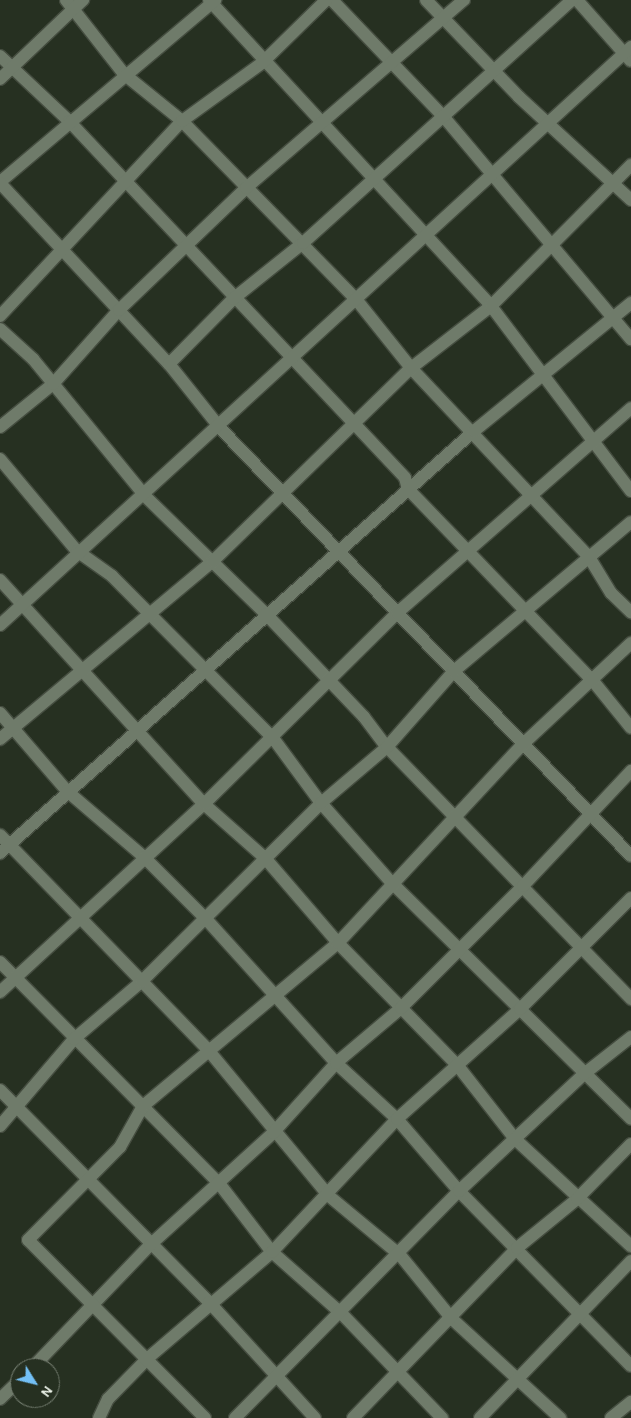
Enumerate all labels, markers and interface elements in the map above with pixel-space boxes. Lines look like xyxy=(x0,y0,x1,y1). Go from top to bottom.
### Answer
north arrow xyxy=(10,1358,60,1408)
text: N xyxy=(37,1382,57,1401)

